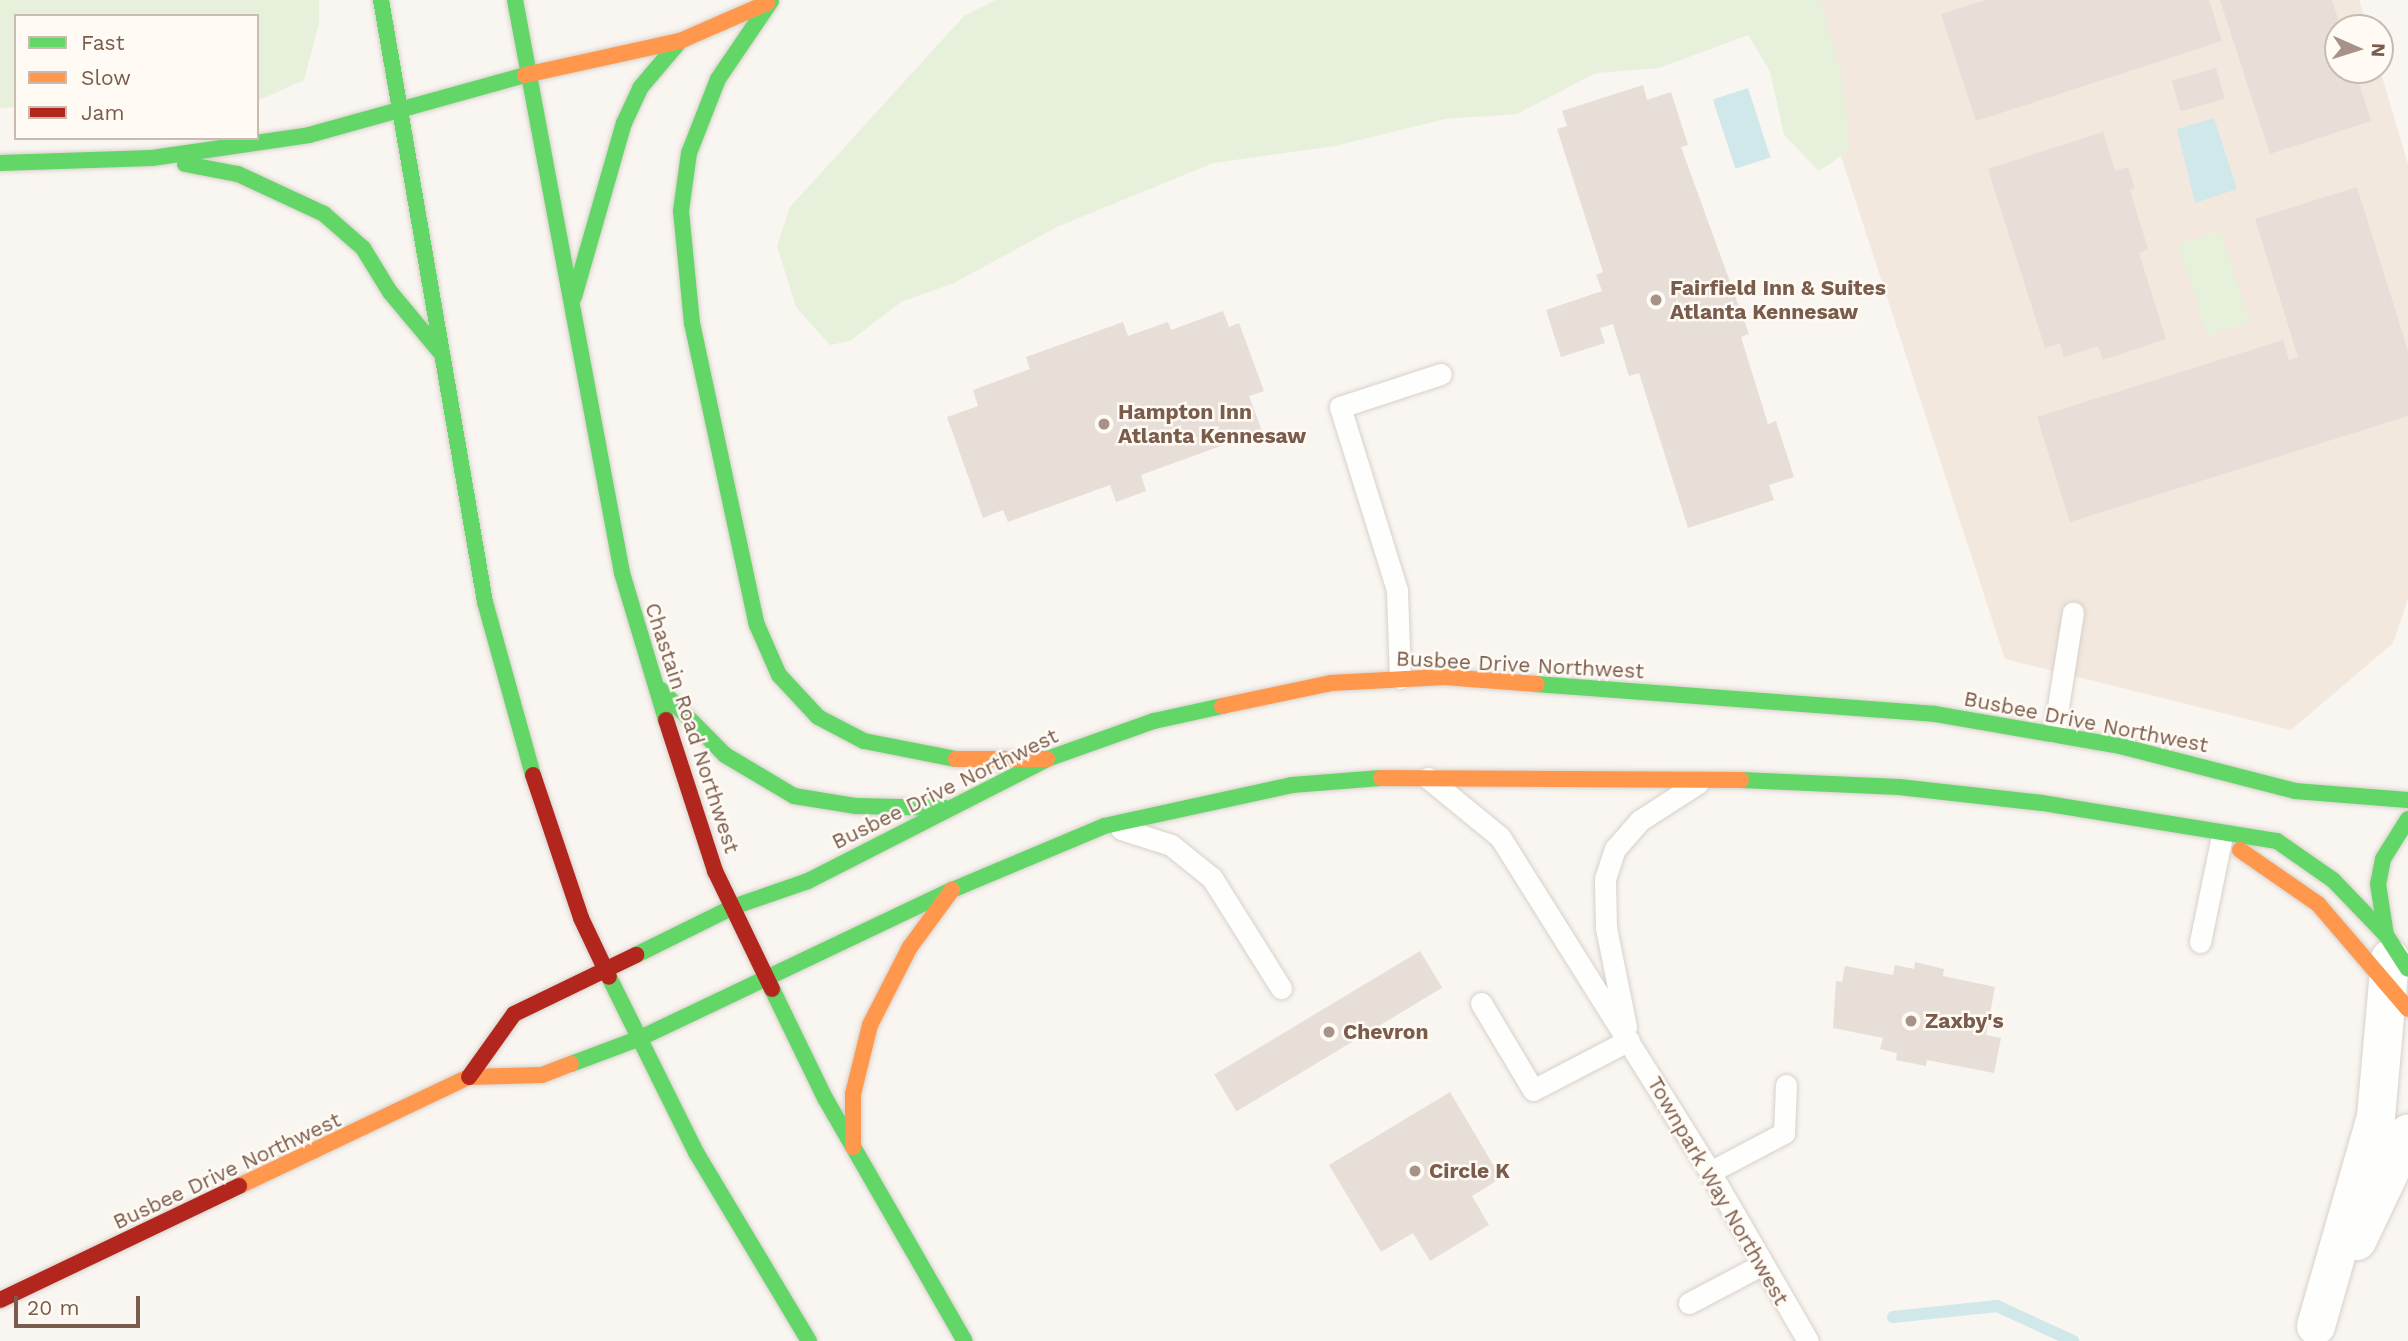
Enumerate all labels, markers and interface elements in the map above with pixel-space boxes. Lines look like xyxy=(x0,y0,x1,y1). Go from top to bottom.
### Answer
legend xyxy=(14,14,259,140)
north arrow xyxy=(2324,14,2394,84)
text: Fast xyxy=(81,30,125,55)
text: N xyxy=(2367,42,2390,58)
text: Slow xyxy=(81,65,131,90)
text: Jam xyxy=(81,100,124,125)
place label: Fairfield Inn & Suites Atlanta Kennesaw xyxy=(1670,275,1886,325)
marker: Fairfield Inn & Suites Atlanta Kennesaw xyxy=(1648,292,1664,308)
place label: Hampton Inn Atlanta Kennesaw xyxy=(1118,399,1306,449)
marker: Hampton Inn Atlanta Kennesaw xyxy=(1096,416,1112,432)
street label: Chastain Road Northwest xyxy=(640,600,744,856)
street label: Busbee Drive Northwest xyxy=(1395,646,1645,684)
street label: Busbee Drive Northwest xyxy=(1962,686,2210,758)
street label: Busbee Drive Northwest xyxy=(828,723,1062,855)
place label: Zaxby's xyxy=(1925,1008,2004,1034)
marker: Zaxby's xyxy=(1903,1013,1919,1029)
place label: Chevron xyxy=(1343,1019,1428,1045)
marker: Chevron xyxy=(1321,1024,1337,1040)
street label: Townpark Way Northwest xyxy=(1642,1072,1794,1310)
street label: Busbee Drive Northwest xyxy=(109,1107,345,1235)
place label: Circle K xyxy=(1429,1158,1510,1184)
marker: Circle K xyxy=(1407,1163,1423,1179)
scale bar xyxy=(18,1282,144,1326)
text: 20 m xyxy=(27,1295,79,1320)

